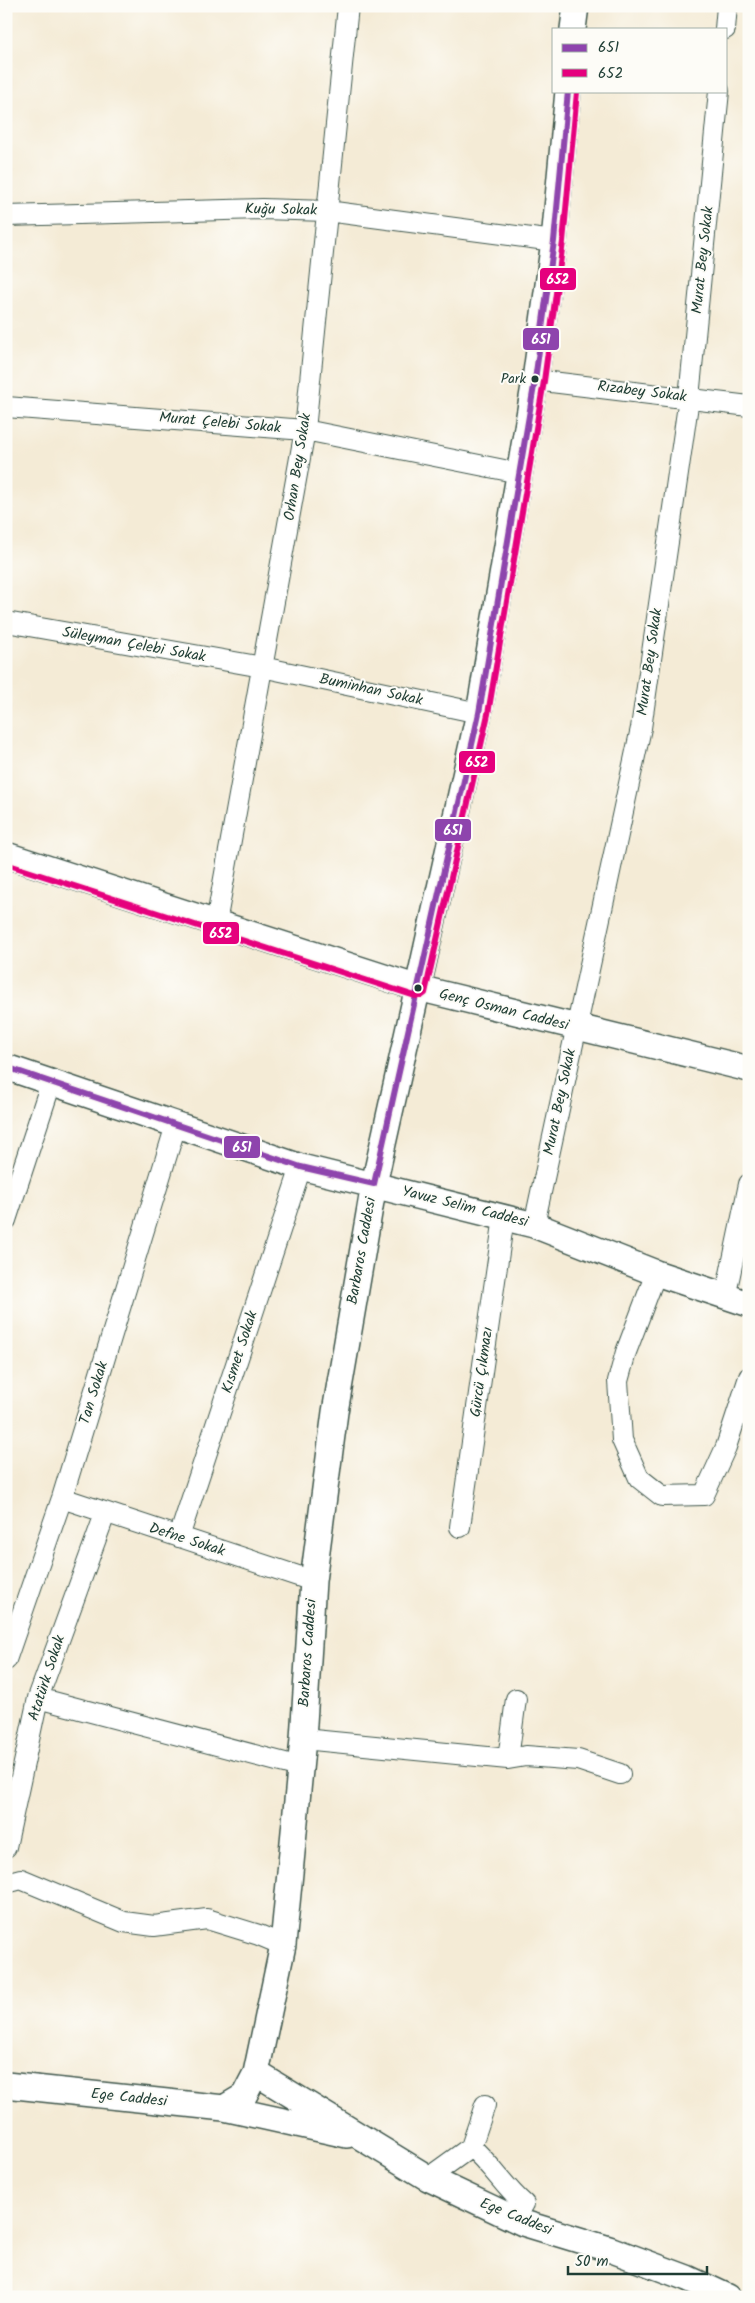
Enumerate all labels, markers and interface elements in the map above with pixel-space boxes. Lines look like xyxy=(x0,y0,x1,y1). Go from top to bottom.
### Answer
legend xyxy=(552,28,728,92)
text: 651 xyxy=(598,36,619,60)
text: 652 xyxy=(598,62,623,86)
street label: Kuğu Sokak xyxy=(245,197,318,223)
street label: Murat Bey Sokak xyxy=(685,204,721,315)
line badge: 652 xyxy=(539,267,577,291)
text: 652 xyxy=(547,269,569,291)
line badge: 651 xyxy=(522,327,560,351)
text: 651 xyxy=(532,329,551,351)
place label: Park xyxy=(501,368,526,390)
marker: Park xyxy=(530,374,540,384)
street label: Rızabey Sokak xyxy=(596,375,689,410)
street label: Murat Çelebi Sokak xyxy=(158,406,283,440)
street label: Orhan Bey Sokak xyxy=(278,411,318,522)
street label: Murat Bey Sokak xyxy=(631,606,670,717)
street label: Süleyman Çelebi Sokak xyxy=(60,621,208,670)
street label: Buminhan Sokak xyxy=(317,667,426,713)
line badge: 652 xyxy=(458,750,496,774)
text: 652 xyxy=(466,752,488,774)
line badge: 651 xyxy=(434,818,472,842)
text: 651 xyxy=(444,820,463,842)
line badge: 652 xyxy=(202,921,240,945)
text: 652 xyxy=(210,923,232,945)
street label: Genç Osman Caddesi xyxy=(437,982,573,1038)
unlabelled marker xyxy=(413,983,423,993)
street label: Murat Bey Sokak xyxy=(537,1046,583,1157)
line badge: 651 xyxy=(223,1135,261,1159)
text: 651 xyxy=(233,1137,252,1159)
street label: Yavuz Selim Caddesi xyxy=(399,1180,532,1235)
street label: Barbaros Caddesi xyxy=(341,1194,383,1306)
street label: Kısmet Sokak xyxy=(215,1307,265,1396)
street label: Gürcü Çıkmazı xyxy=(464,1325,500,1419)
street label: Tan Sokak xyxy=(73,1358,115,1428)
street label: Defne Sokak xyxy=(146,1516,229,1564)
street label: Barbaros Caddesi xyxy=(292,1597,324,1708)
street label: Atatürk Sokak xyxy=(22,1631,72,1724)
street label: Ege Caddesi xyxy=(90,2082,170,2114)
street label: Ege Caddesi xyxy=(476,2192,557,2243)
scale bar xyxy=(568,2243,706,2275)
text: 50 m xyxy=(575,2250,609,2274)

